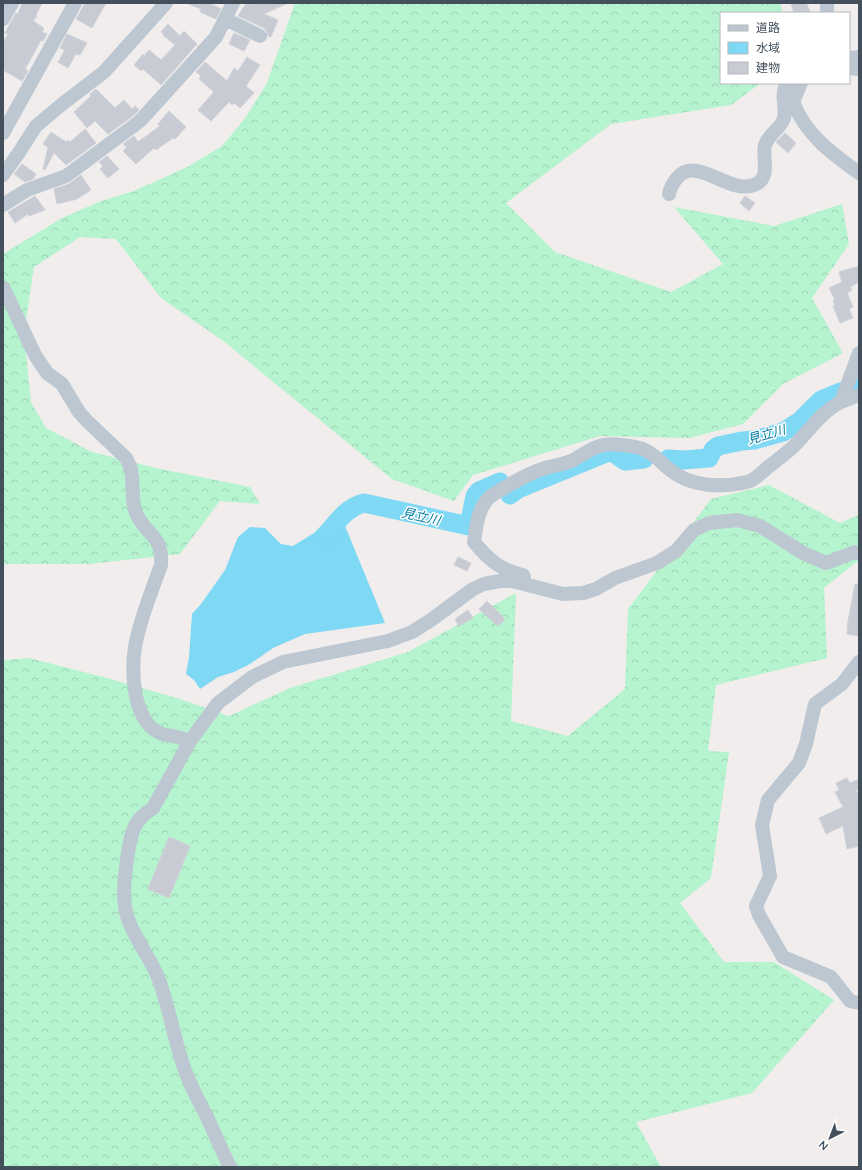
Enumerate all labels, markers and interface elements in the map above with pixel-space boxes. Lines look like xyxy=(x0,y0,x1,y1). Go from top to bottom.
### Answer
legend xyxy=(720,12,850,84)
text: 道路 xyxy=(756,20,780,35)
text: 水域 xyxy=(756,40,780,55)
text: 建物 xyxy=(756,60,780,75)
water label: 見立川 xyxy=(745,420,789,447)
water label: 見立川 xyxy=(400,504,444,529)
north arrow xyxy=(810,1118,850,1158)
text: N xyxy=(816,1138,831,1153)

